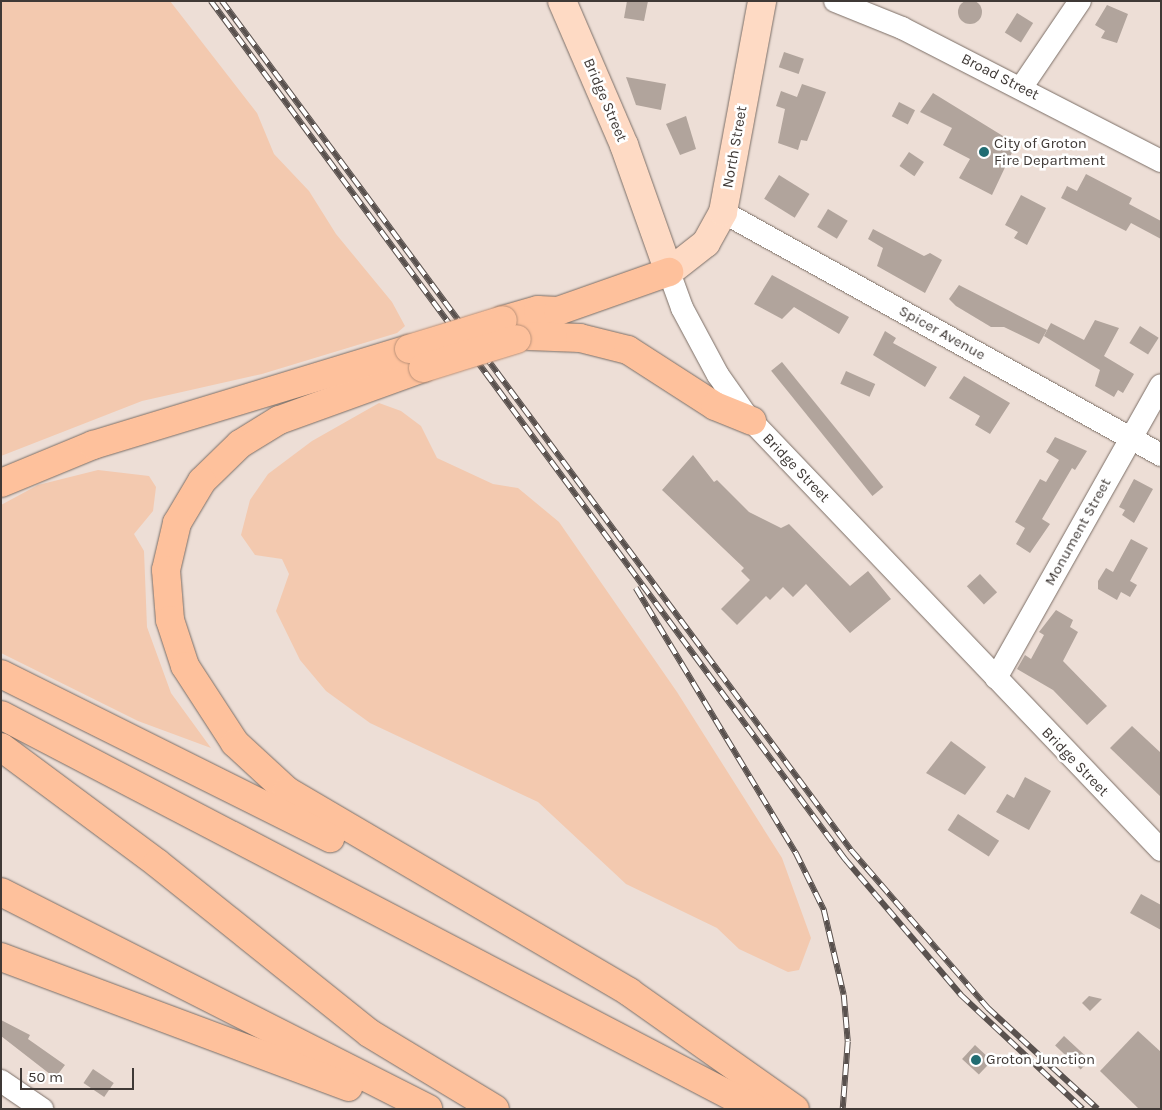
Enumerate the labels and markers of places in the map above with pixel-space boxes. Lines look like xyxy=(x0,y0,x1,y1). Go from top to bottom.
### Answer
place label: City of Groton Fire Department xyxy=(994,134,1105,169)
marker: City of Groton Fire Department xyxy=(978,146,990,158)
place label: Groton Junction xyxy=(986,1051,1095,1069)
marker: Groton Junction xyxy=(970,1054,982,1066)

